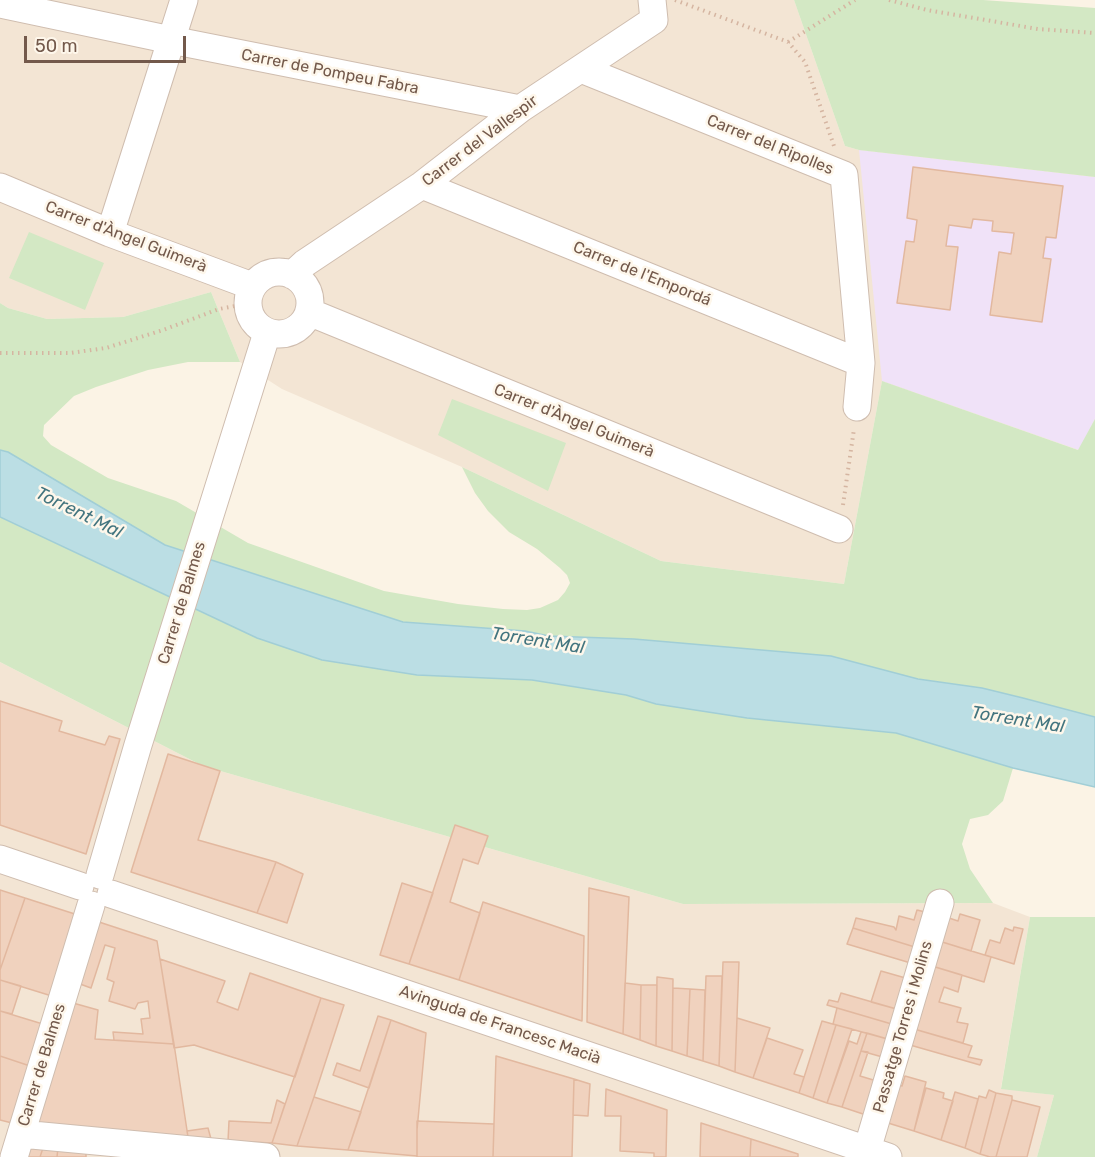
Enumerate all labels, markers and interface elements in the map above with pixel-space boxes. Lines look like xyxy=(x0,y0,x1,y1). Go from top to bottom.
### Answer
scale bar xyxy=(27,24,189,62)
text: 50 m xyxy=(35,35,78,57)
street label: Carrer de Pompeu Fabra xyxy=(240,45,420,99)
street label: Carrer del Vallespir xyxy=(419,91,541,191)
street label: Carrer del Ripolles xyxy=(704,111,836,179)
street label: Carrer d'Àngel Guimerà xyxy=(43,197,209,277)
street label: Carrer de l'Empordá xyxy=(570,238,714,310)
street label: Carrer d'Àngel Guimerà xyxy=(491,380,657,462)
water label: Torrent Mal xyxy=(32,483,126,543)
street label: Carrer de Balmes xyxy=(154,539,210,667)
water label: Torrent Mal xyxy=(490,623,586,659)
water label: Torrent Mal xyxy=(970,702,1066,738)
street label: Passatge Torres i Molins xyxy=(869,939,937,1115)
street label: Avinguda de Francesc Macià xyxy=(397,981,603,1069)
street label: Carrer de Balmes xyxy=(14,1001,70,1129)

